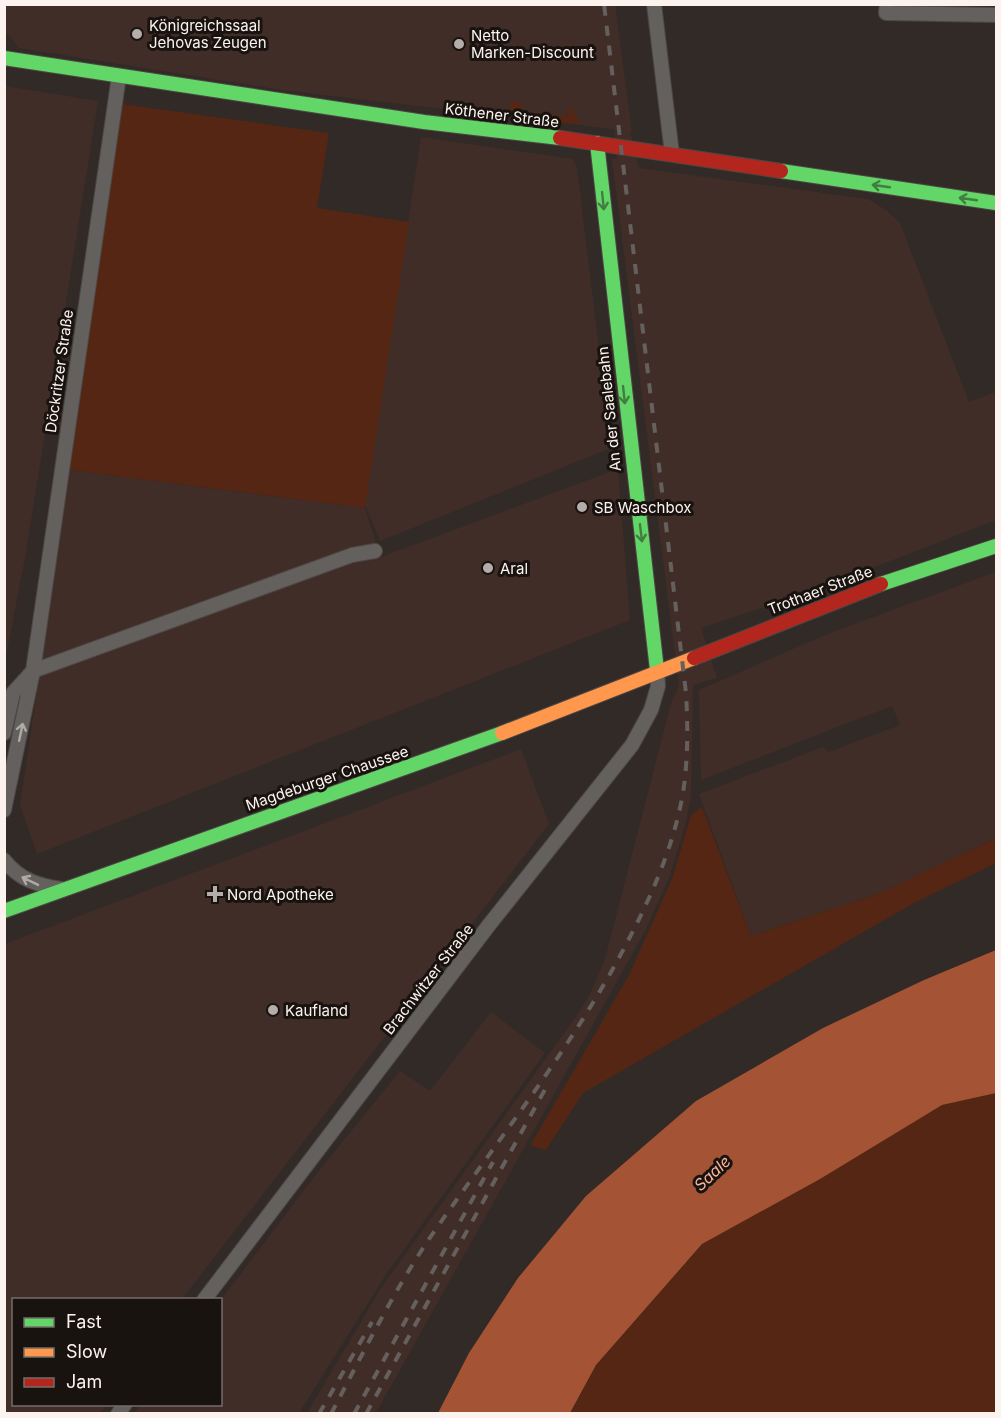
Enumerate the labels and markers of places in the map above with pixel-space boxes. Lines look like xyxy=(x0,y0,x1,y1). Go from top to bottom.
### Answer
place label: Königreichssaal Jehovas Zeugen xyxy=(149,16,267,52)
place label: Netto Marken-Discount xyxy=(471,26,594,62)
marker: Königreichssaal Jehovas Zeugen xyxy=(130,27,144,41)
marker: Netto Marken-Discount xyxy=(452,37,466,51)
place label: SB Waschbox xyxy=(594,498,692,517)
marker: SB Waschbox xyxy=(575,500,589,514)
place label: Aral xyxy=(500,559,528,578)
marker: Aral xyxy=(481,561,495,575)
place label: Nord Apotheke xyxy=(227,885,334,904)
marker: Nord Apotheke xyxy=(208,887,222,901)
place label: Kaufland xyxy=(285,1001,348,1020)
marker: Kaufland xyxy=(266,1003,280,1017)

